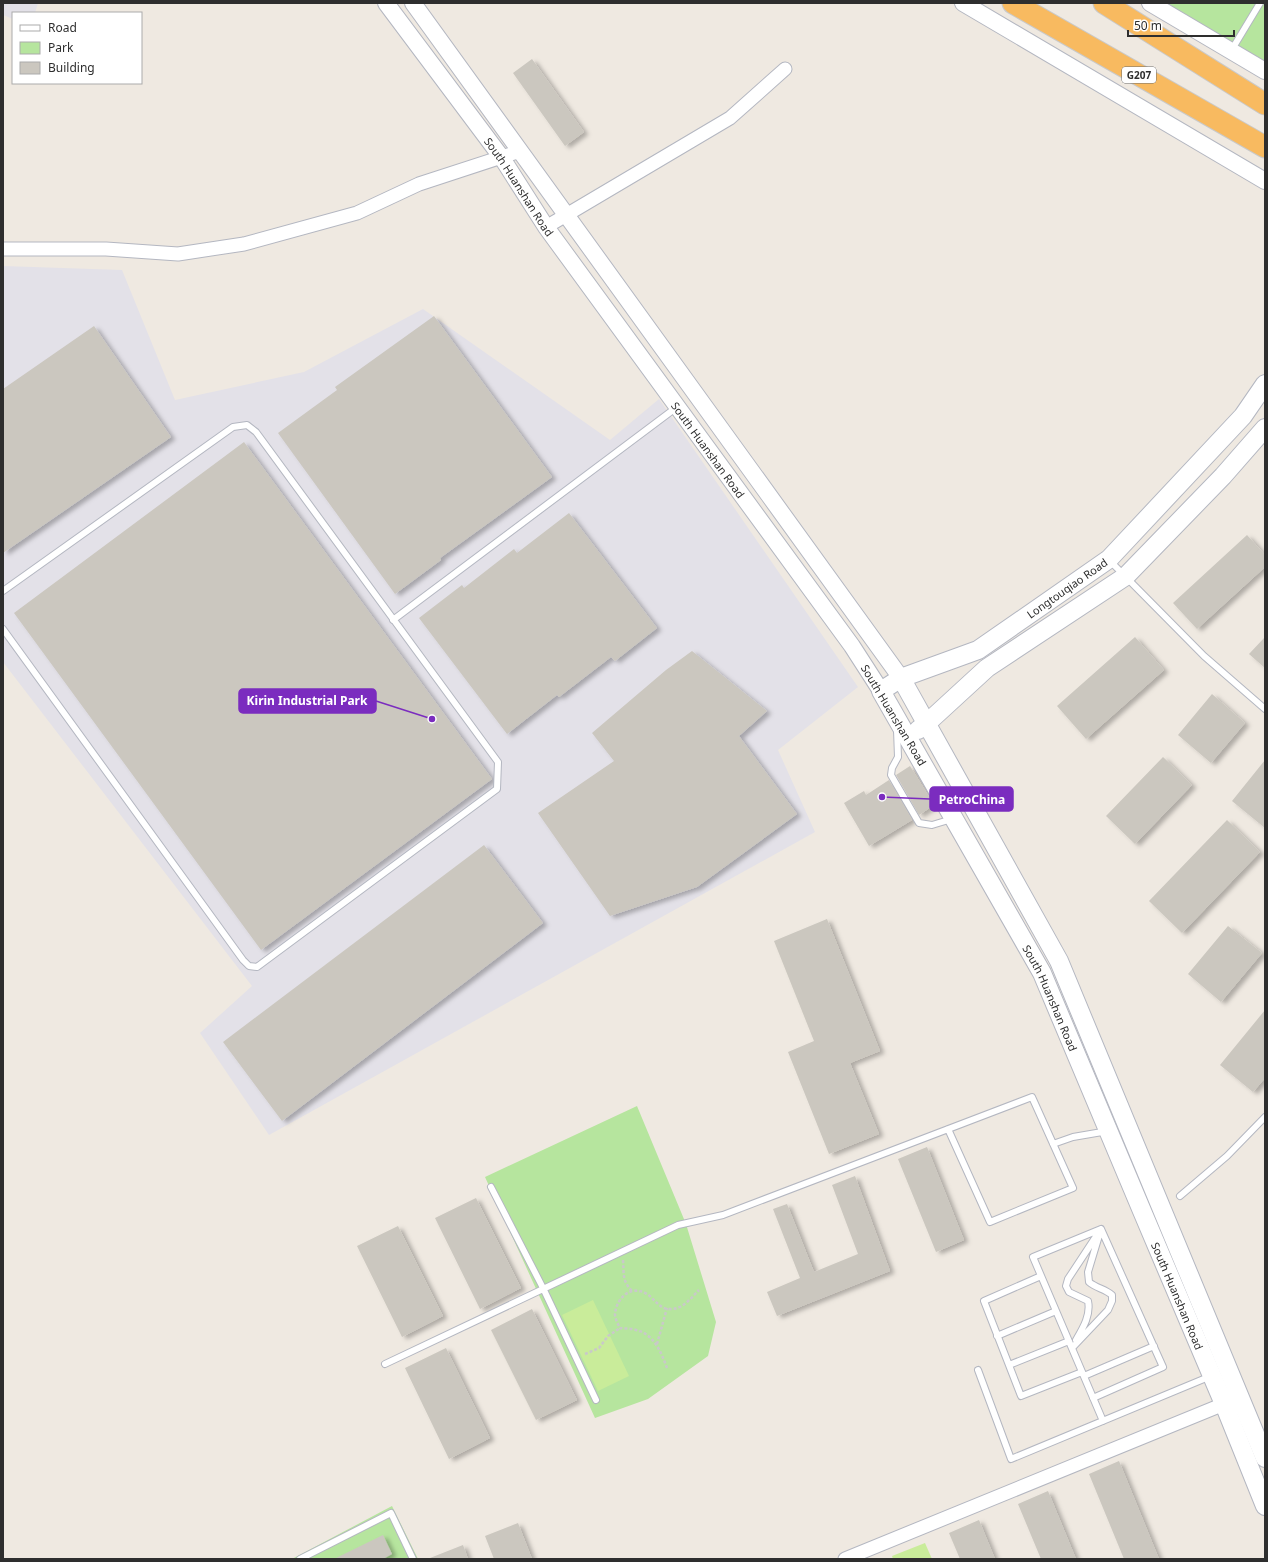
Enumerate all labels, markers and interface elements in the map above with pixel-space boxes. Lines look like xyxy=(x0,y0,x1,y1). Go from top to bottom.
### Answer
legend xyxy=(12,12,142,84)
scale bar xyxy=(1128,12,1234,38)
text: 50 m xyxy=(1134,17,1162,34)
text: Road xyxy=(48,19,77,36)
text: Park xyxy=(48,39,74,56)
text: Building xyxy=(48,59,95,76)
road number: G207 xyxy=(1122,67,1156,83)
street label: South Huanshan Road xyxy=(481,134,558,239)
street label: South Huanshan Road xyxy=(668,398,749,501)
street label: Longtouqiao Road xyxy=(1024,555,1110,621)
street label: South Huanshan Road xyxy=(858,662,930,768)
callout: Kirin Industrial Park xyxy=(239,689,376,713)
text: Kirin Industrial Park xyxy=(247,692,368,709)
callout: PetroChina xyxy=(930,787,1013,811)
text: PetroChina xyxy=(939,791,1005,808)
street label: South Huanshan Road xyxy=(1020,942,1081,1053)
street label: South Huanshan Road xyxy=(1148,1240,1207,1352)

